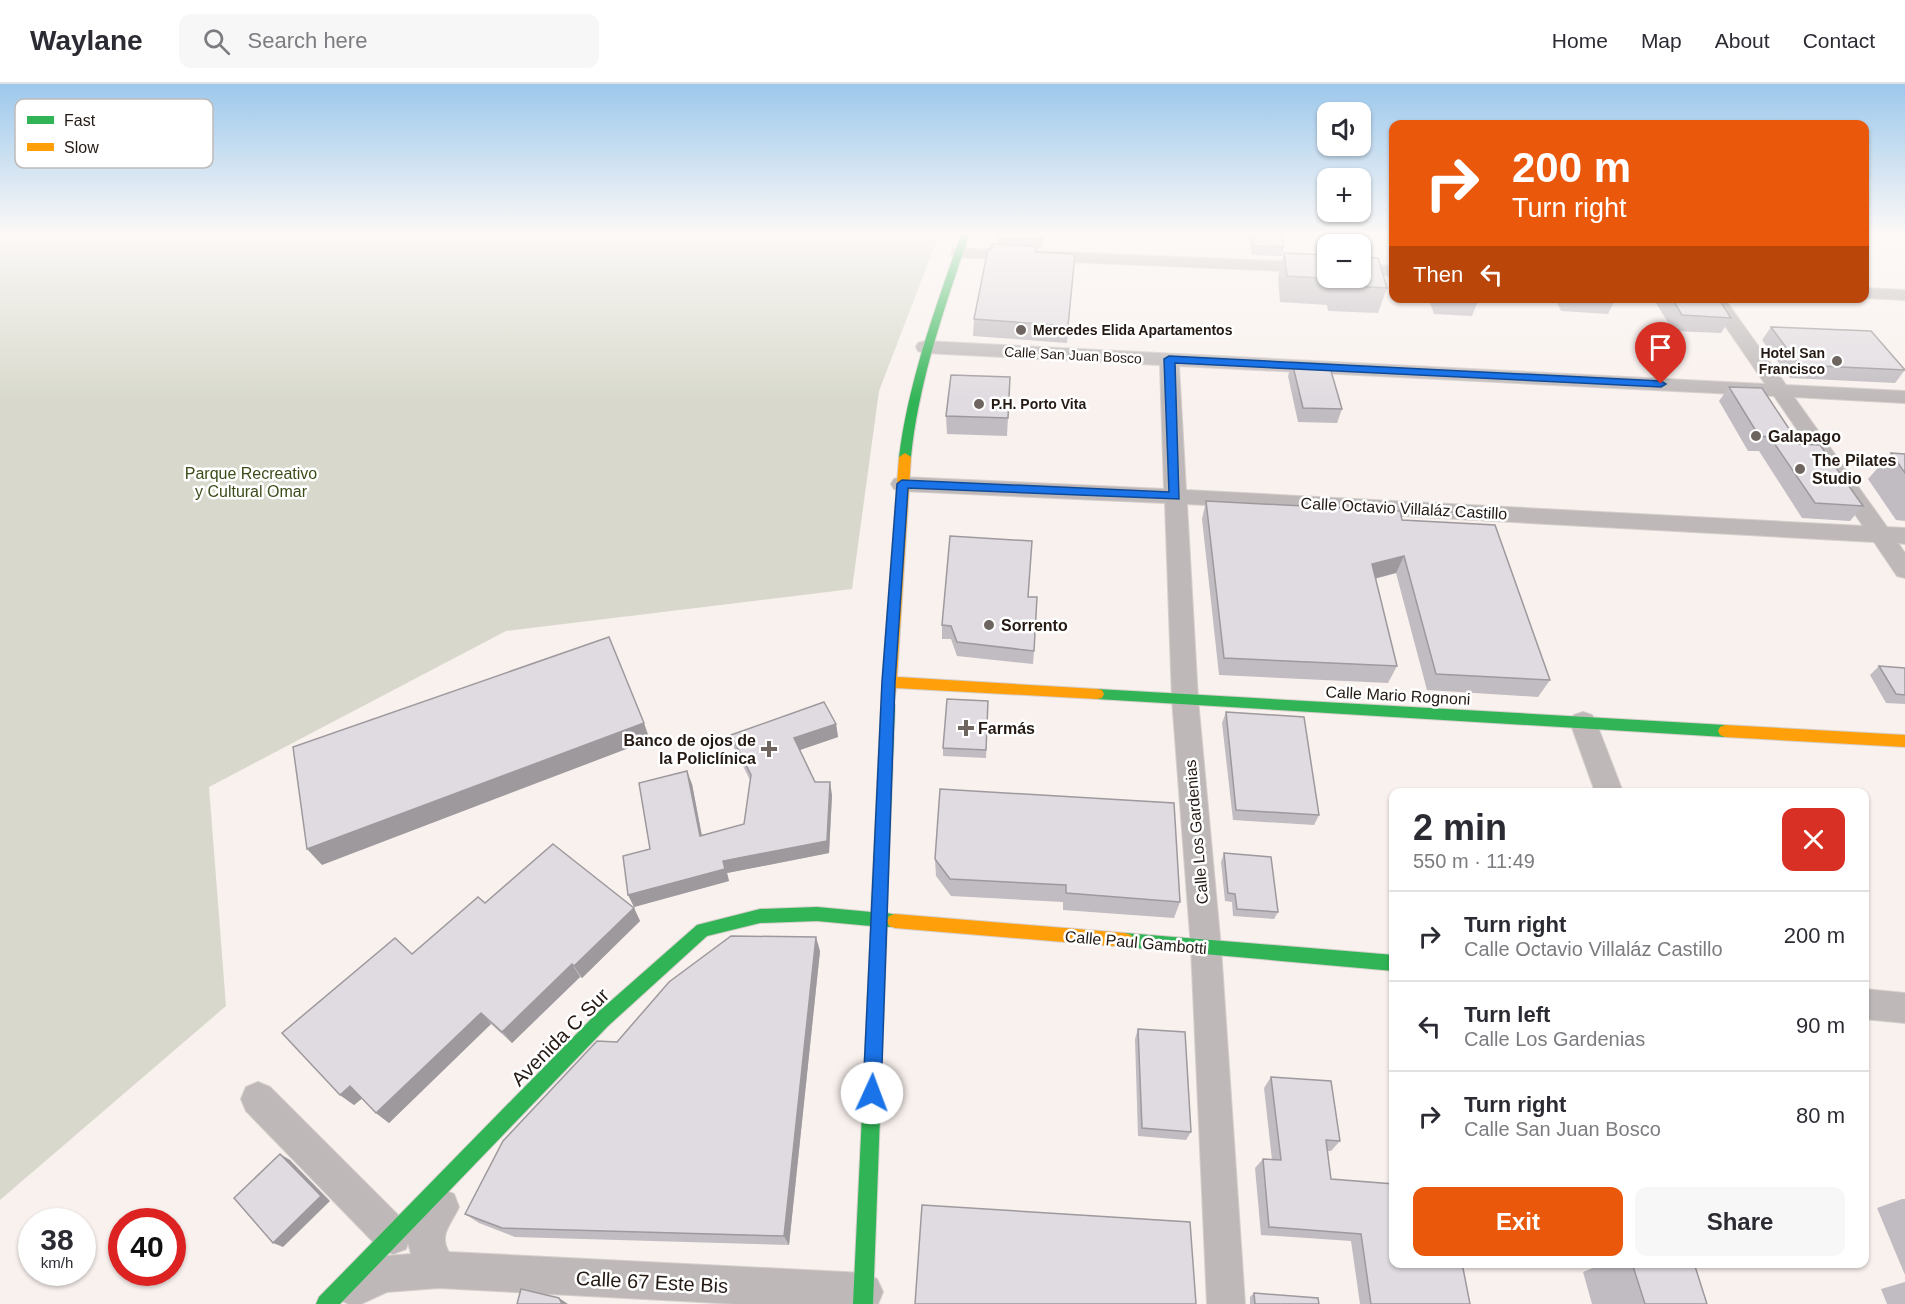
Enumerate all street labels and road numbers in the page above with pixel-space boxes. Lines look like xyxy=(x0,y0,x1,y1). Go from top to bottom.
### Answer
street label: Calle San Juan Bosco xyxy=(1004,343,1142,367)
street label: Calle Octavio Villaláz Castillo xyxy=(1300,495,1508,522)
street label: Calle Mario Rognoni xyxy=(1325,683,1471,708)
street label: Calle Los Gardenias xyxy=(1182,759,1211,905)
street label: Calle Paul Gambotti xyxy=(1064,928,1208,957)
street label: Avenida C Sur xyxy=(507,984,613,1090)
street label: Calle 67 Este Bis xyxy=(575,1267,729,1297)

